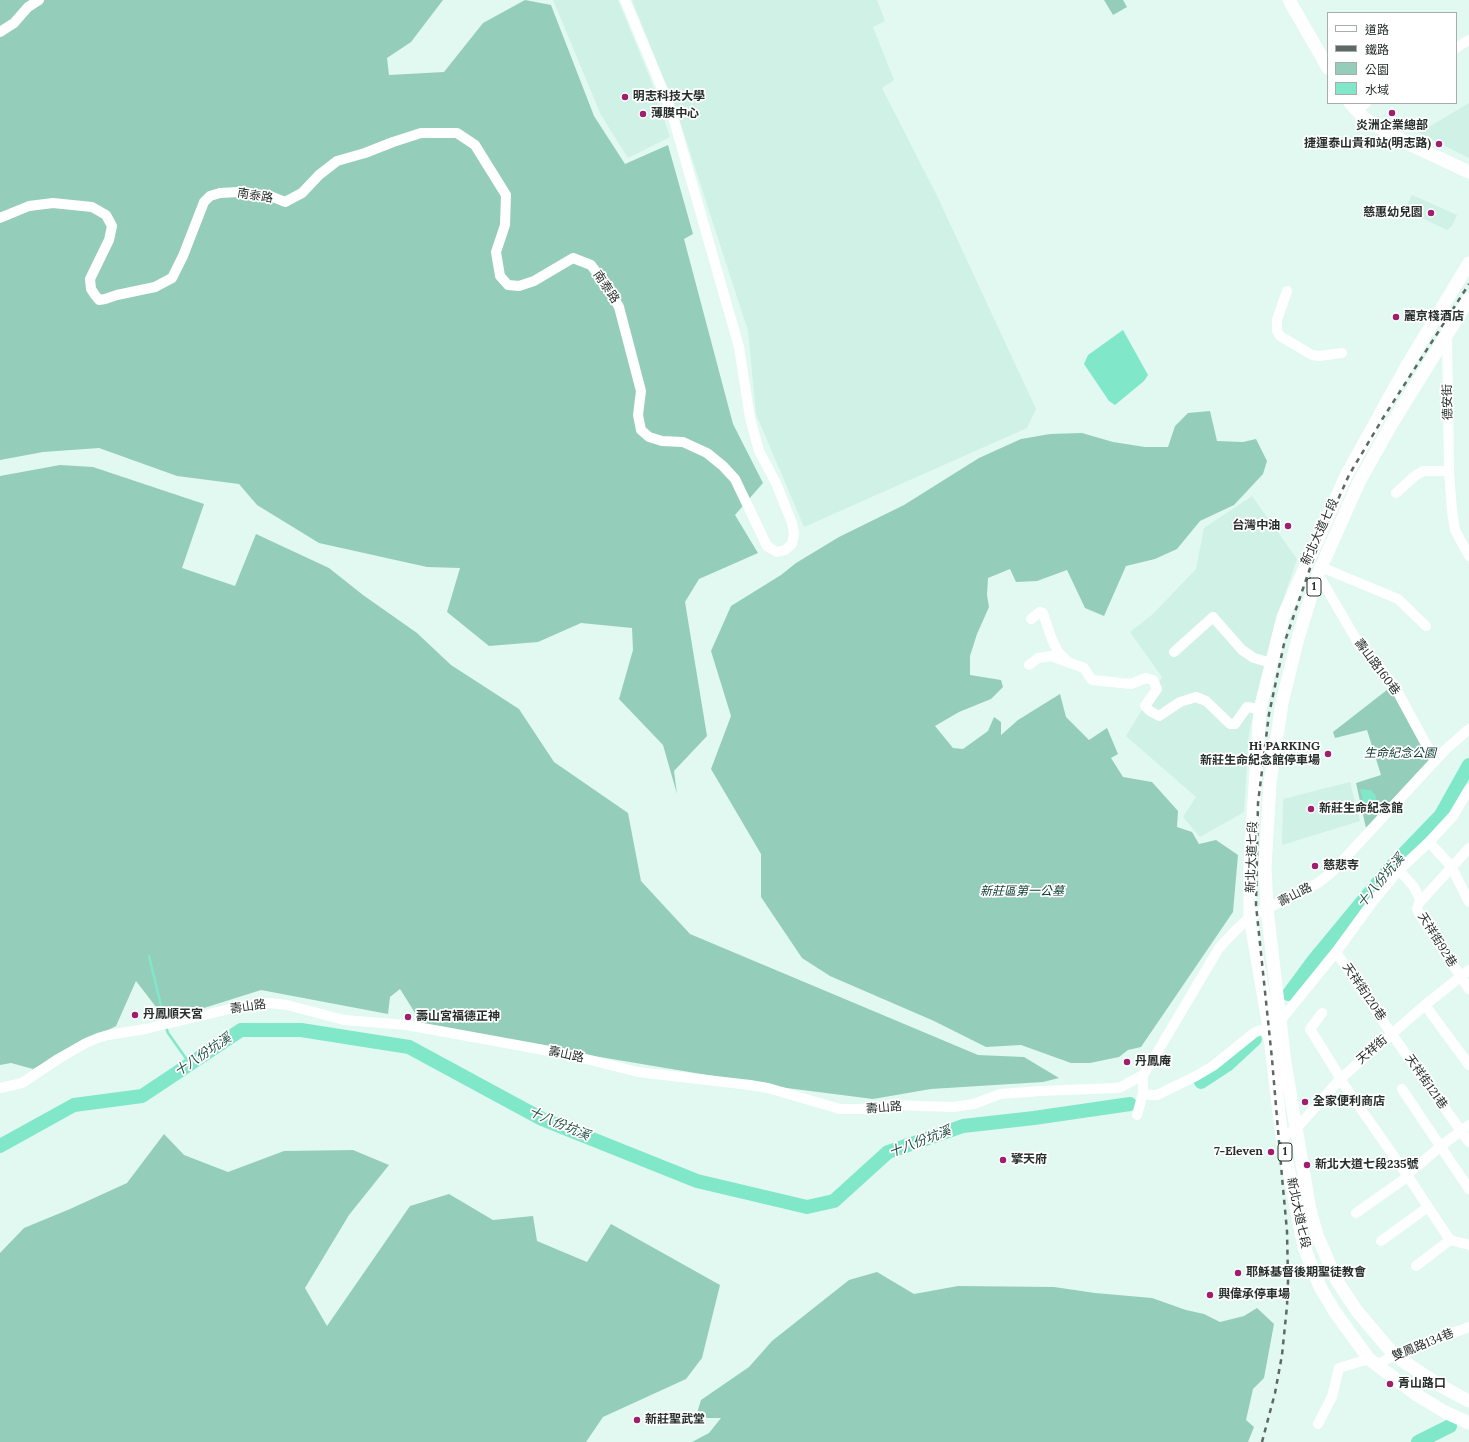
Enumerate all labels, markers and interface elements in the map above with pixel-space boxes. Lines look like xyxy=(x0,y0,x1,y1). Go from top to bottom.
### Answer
legend xyxy=(1327,12,1457,104)
text: 道路 xyxy=(1365,22,1389,37)
text: 鐵路 xyxy=(1365,42,1389,57)
text: 公園 xyxy=(1365,62,1389,77)
text: 水域 xyxy=(1365,82,1389,97)
place label: 明志科技大學 xyxy=(633,90,705,104)
marker: 明志科技大學 xyxy=(620,92,630,102)
place label: 薄膜中心 xyxy=(651,107,699,121)
marker: 炎洲企業總部 xyxy=(1387,108,1397,118)
marker: 薄膜中心 xyxy=(638,109,648,119)
place label: 炎洲企業總部 xyxy=(1356,119,1428,133)
place label: 捷運泰山貴和站(明志路) xyxy=(1304,137,1431,151)
marker: 捷運泰山貴和站(明志路) xyxy=(1434,139,1444,149)
street label: 南泰路 xyxy=(236,186,274,206)
place label: 慈惠幼兒園 xyxy=(1363,206,1423,220)
marker: 慈惠幼兒園 xyxy=(1426,208,1436,218)
street label: 南泰路 xyxy=(590,268,622,306)
place label: 麗京棧酒店 xyxy=(1404,310,1464,324)
marker: 麗京棧酒店 xyxy=(1391,312,1401,322)
street label: 德安街 xyxy=(1440,384,1456,420)
street label: 新北大道七段 xyxy=(1298,496,1342,568)
place label: 台灣中油 xyxy=(1232,519,1280,533)
marker: 台灣中油 xyxy=(1283,521,1293,531)
road number: 1 xyxy=(1307,578,1321,596)
street label: 壽山路160巷 xyxy=(1351,636,1403,698)
place label: Hi PARKING 新莊生命紀念館停車場 xyxy=(1200,740,1320,768)
park label: 生命紀念公園 xyxy=(1364,747,1436,761)
marker: Hi PARKING 新莊生命紀念館停車場 xyxy=(1323,749,1333,759)
place label: 新莊生命紀念館 xyxy=(1319,802,1403,816)
marker: 新莊生命紀念館 xyxy=(1306,804,1316,814)
street label: 新北大道七段 xyxy=(1244,821,1260,893)
water label: 十八份坑溪 xyxy=(1354,851,1408,911)
place label: 慈悲寺 xyxy=(1323,859,1359,873)
marker: 慈悲寺 xyxy=(1310,861,1320,871)
street label: 壽山路 xyxy=(1276,880,1314,910)
park label: 新莊區第一公墓 xyxy=(980,885,1064,899)
street label: 天祥街92巷 xyxy=(1415,910,1459,970)
street label: 天祥街120巷 xyxy=(1340,961,1388,1023)
street label: 壽山路 xyxy=(229,997,267,1017)
place label: 丹鳳順天宮 xyxy=(143,1008,203,1022)
marker: 丹鳳順天宮 xyxy=(130,1010,140,1020)
place label: 壽山宮福德正神 xyxy=(416,1010,500,1024)
marker: 壽山宮福德正神 xyxy=(403,1012,413,1022)
water label: 十八份坑溪 xyxy=(172,1030,234,1080)
street label: 天祥街 xyxy=(1354,1033,1390,1067)
street label: 壽山路 xyxy=(547,1044,585,1066)
street label: 天祥街121巷 xyxy=(1402,1052,1450,1112)
place label: 丹鳳庵 xyxy=(1135,1055,1171,1069)
marker: 丹鳳庵 xyxy=(1122,1057,1132,1067)
place label: 全家便利商店 xyxy=(1313,1095,1385,1109)
marker: 全家便利商店 xyxy=(1300,1097,1310,1107)
street label: 壽山路 xyxy=(865,1099,903,1117)
water label: 十八份坑溪 xyxy=(526,1104,592,1144)
water label: 十八份坑溪 xyxy=(887,1123,953,1161)
road number: 1 xyxy=(1278,1143,1292,1161)
place label: 7-Eleven xyxy=(1214,1145,1263,1159)
marker: 7-Eleven xyxy=(1266,1147,1276,1157)
place label: 擎天府 xyxy=(1011,1153,1047,1167)
marker: 擎天府 xyxy=(998,1155,1008,1165)
place label: 新北大道七段235號 xyxy=(1315,1158,1419,1172)
marker: 新北大道七段235號 xyxy=(1302,1160,1312,1170)
street label: 新北大道七段 xyxy=(1283,1176,1313,1250)
place label: 耶穌基督後期聖徒教會 xyxy=(1246,1266,1366,1280)
marker: 耶穌基督後期聖徒教會 xyxy=(1233,1268,1243,1278)
place label: 興偉承停車場 xyxy=(1218,1288,1290,1302)
marker: 興偉承停車場 xyxy=(1205,1290,1215,1300)
street label: 雙鳳路134巷 xyxy=(1390,1326,1456,1364)
place label: 青山路口 xyxy=(1398,1377,1446,1391)
marker: 青山路口 xyxy=(1385,1379,1395,1389)
place label: 新莊聖武堂 xyxy=(645,1413,705,1427)
marker: 新莊聖武堂 xyxy=(632,1415,642,1425)

